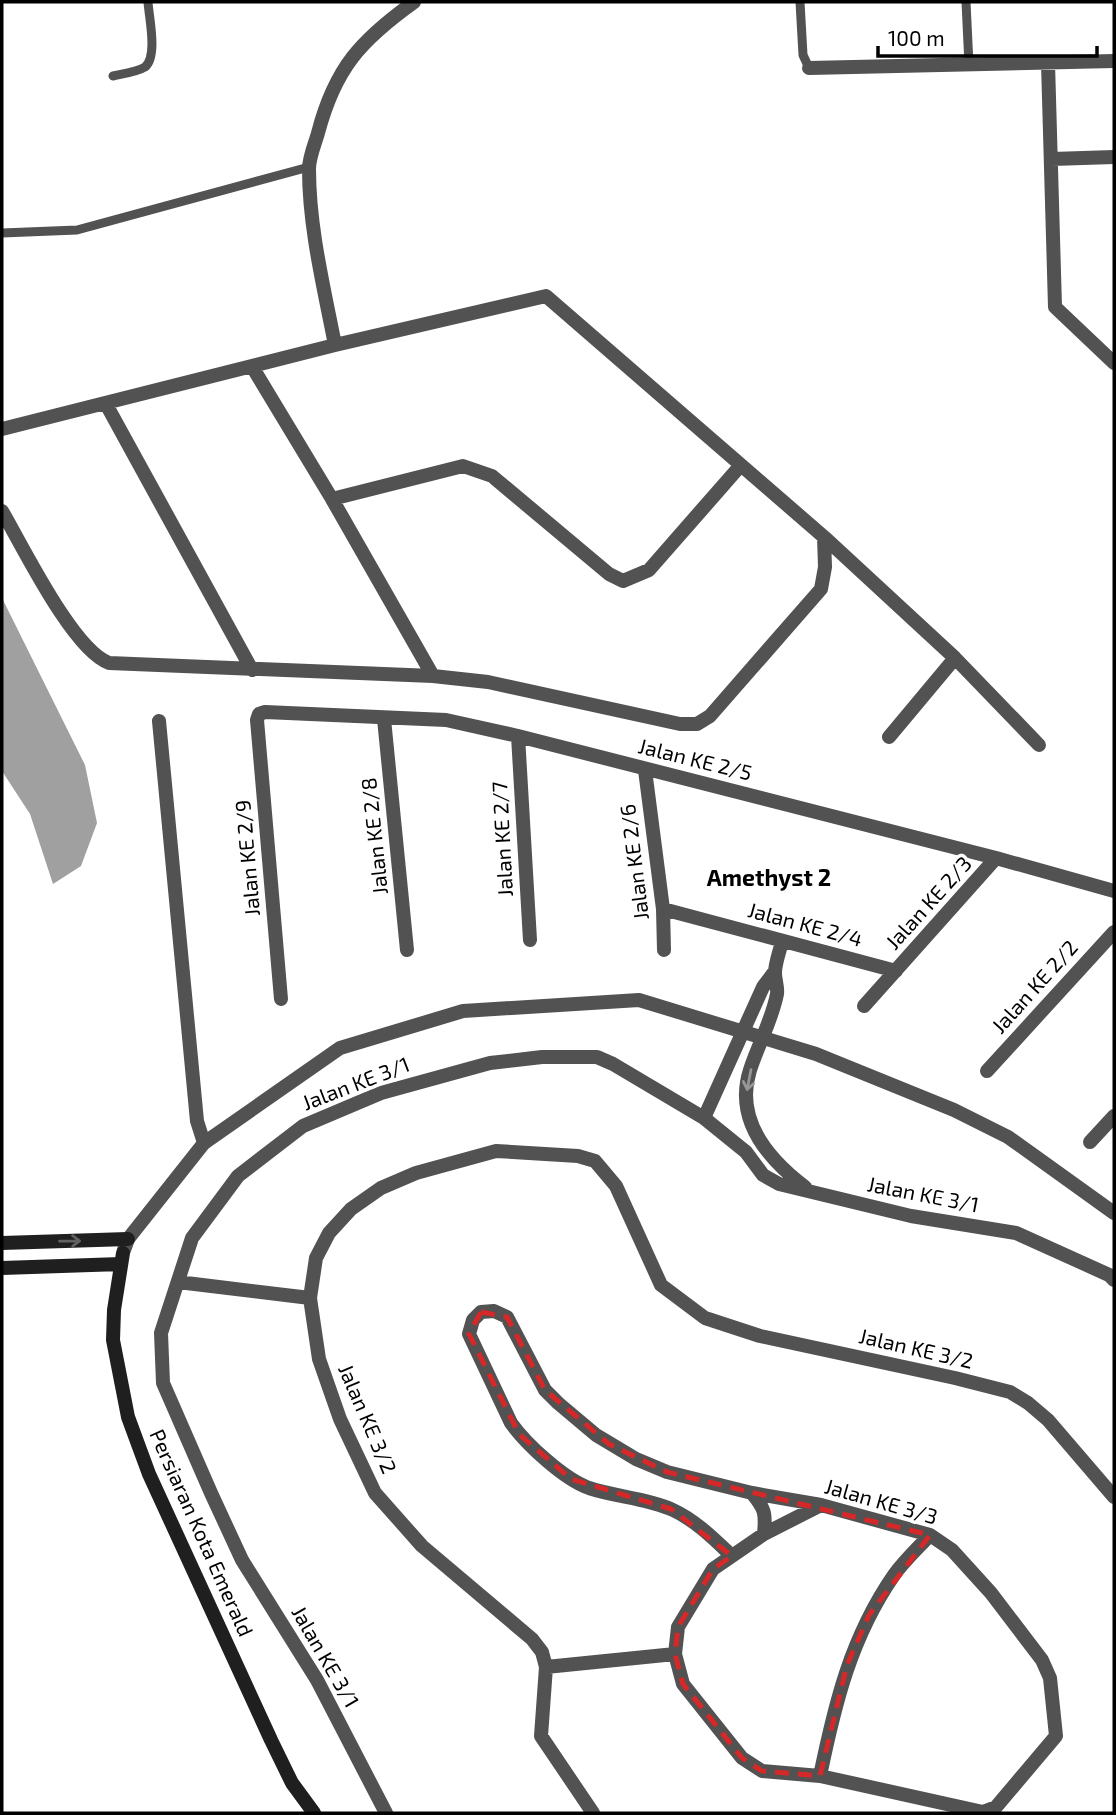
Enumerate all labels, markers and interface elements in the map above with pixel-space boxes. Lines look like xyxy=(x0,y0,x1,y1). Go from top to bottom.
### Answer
scale bar xyxy=(878,14,1097,58)
text: 100 m xyxy=(888,25,945,50)
street label: Jalan KE 2/5 xyxy=(636,732,755,785)
street label: Jalan KE 2/8 xyxy=(355,776,392,896)
street label: Jalan KE 2/7 xyxy=(486,781,517,897)
street label: Jalan KE 2/9 xyxy=(229,799,264,917)
street label: Jalan KE 2/6 xyxy=(614,803,653,922)
street label: Jalan KE 2/3 xyxy=(880,850,976,954)
district label: Amethyst 2 xyxy=(707,863,831,891)
street label: Jalan KE 2/4 xyxy=(745,896,865,951)
street label: Jalan KE 2/2 xyxy=(986,934,1082,1038)
street label: Jalan KE 3/1 xyxy=(298,1051,413,1115)
one-way arrow xyxy=(741,1068,755,1091)
street label: Jalan KE 3/1 xyxy=(865,1170,981,1217)
one-way arrow xyxy=(58,1234,81,1248)
street label: Jalan KE 3/2 xyxy=(857,1322,976,1373)
street label: Jalan KE 3/2 xyxy=(334,1360,403,1477)
street label: Persiaran Kota Emerald xyxy=(145,1425,259,1640)
street label: Jalan KE 3/3 xyxy=(822,1473,941,1529)
street label: Jalan KE 3/1 xyxy=(287,1601,365,1711)

